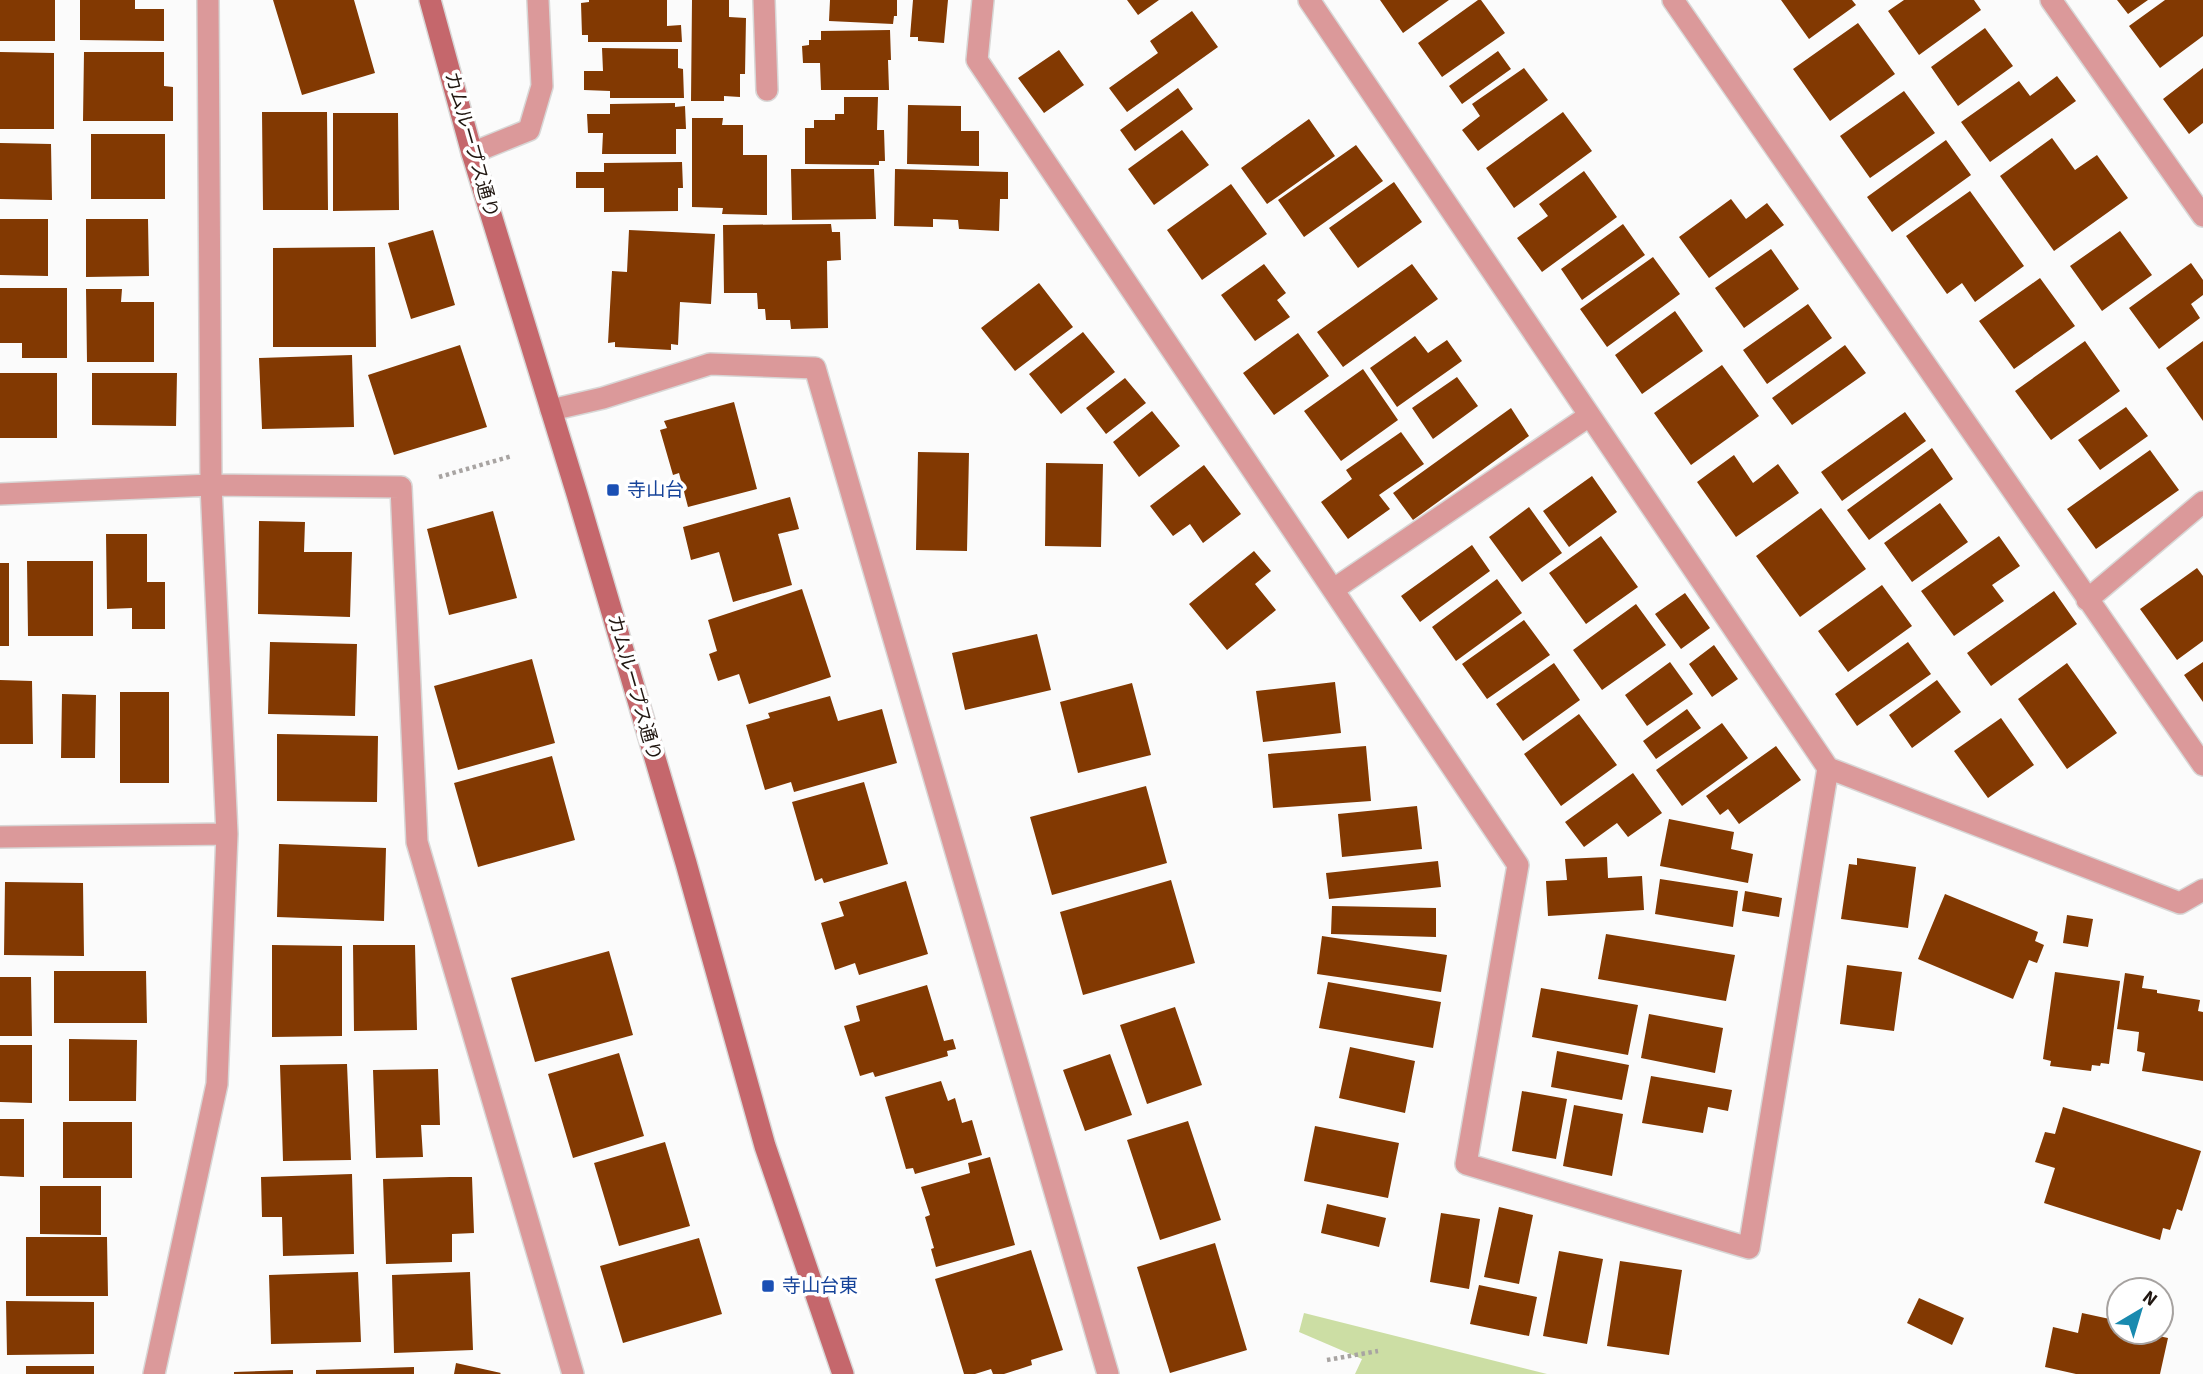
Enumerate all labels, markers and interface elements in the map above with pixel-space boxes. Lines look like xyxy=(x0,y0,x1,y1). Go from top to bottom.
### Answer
street label: カムループス通り xyxy=(437,69,505,221)
place label: 寺山台 xyxy=(627,477,684,504)
marker: 寺山台 xyxy=(605,482,621,498)
street label: カムループス通り xyxy=(600,612,668,764)
place label: 寺山台東 xyxy=(782,1273,858,1300)
north arrow xyxy=(2105,1276,2175,1346)
marker: 寺山台東 xyxy=(760,1278,776,1294)
text: N xyxy=(2136,1284,2163,1313)

